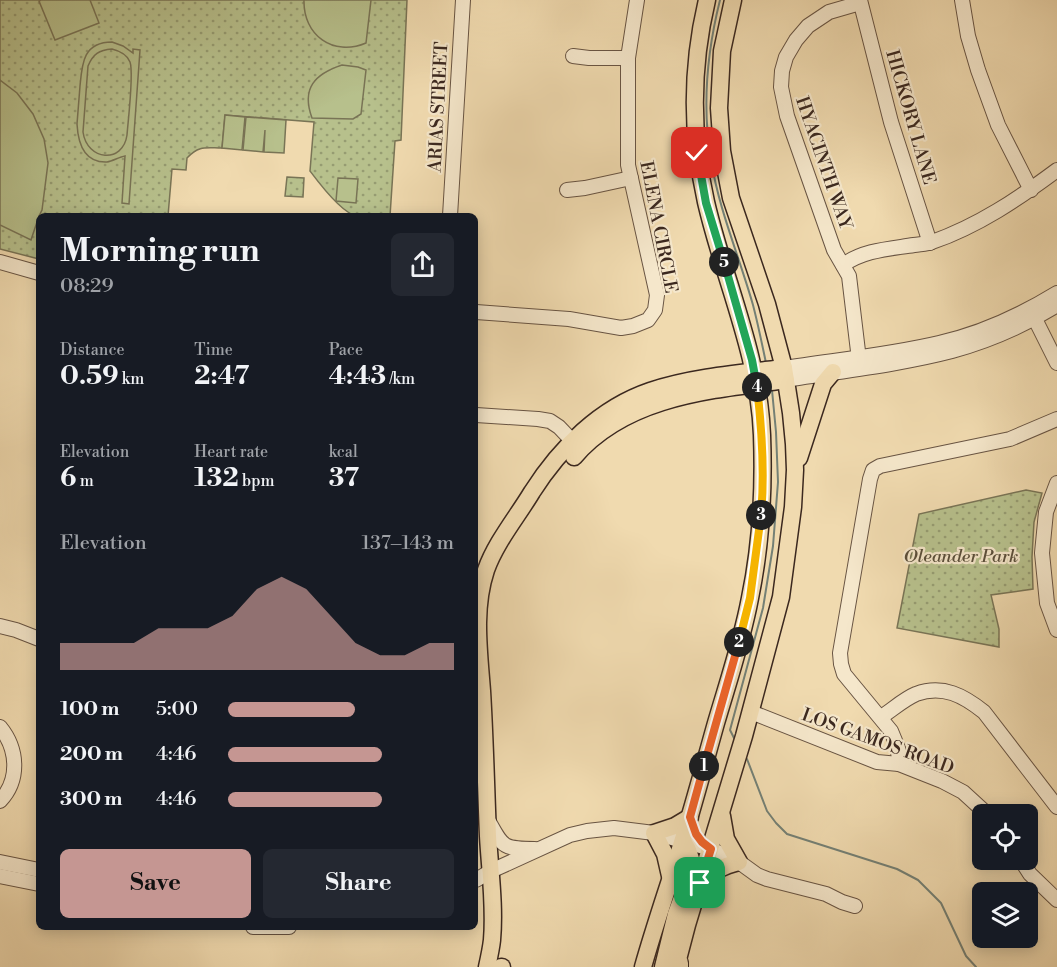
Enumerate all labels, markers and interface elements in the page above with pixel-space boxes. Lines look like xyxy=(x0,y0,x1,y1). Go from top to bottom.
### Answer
street label: ARIAS STREET xyxy=(424,41,453,174)
street label: HICKORY LANE xyxy=(880,47,941,187)
street label: HYACINTH WAY xyxy=(790,94,857,234)
pin xyxy=(671,127,722,178)
icon: check xyxy=(680,136,713,169)
street label: ELENA CIRCLE xyxy=(634,159,683,295)
text: Morning run xyxy=(60,231,260,272)
button: share xyxy=(391,233,454,296)
pin: 5 xyxy=(709,247,739,277)
text: 5 xyxy=(719,252,729,272)
text: 08:29 xyxy=(60,274,114,299)
text: Distance xyxy=(60,340,125,360)
text: Time xyxy=(194,340,233,360)
text: Pace xyxy=(329,340,363,360)
text: 0.59 xyxy=(60,360,119,392)
text: 2:47 xyxy=(194,360,249,392)
text: 4:43 xyxy=(329,360,386,392)
text: km xyxy=(119,369,144,389)
text: /km xyxy=(386,369,415,389)
pin: 4 xyxy=(742,372,772,402)
text: 4 xyxy=(752,377,762,397)
text: Elevation xyxy=(60,442,129,462)
text: Heart rate xyxy=(194,442,268,462)
text: kcal xyxy=(329,442,358,462)
text: 6 xyxy=(60,462,76,494)
text: 132 xyxy=(194,462,239,494)
text: 37 xyxy=(329,462,359,494)
text: m xyxy=(76,471,94,491)
text: bpm xyxy=(239,471,274,491)
pin: 3 xyxy=(746,500,776,530)
text: 3 xyxy=(756,505,766,525)
text: Elevation xyxy=(60,531,147,556)
text: 137–143 m xyxy=(362,531,454,556)
park label: Oleander Park xyxy=(904,545,1018,568)
pin: 2 xyxy=(724,627,754,657)
text: 2 xyxy=(734,632,744,652)
text: 100 m xyxy=(60,697,119,722)
text: 5:00 xyxy=(156,697,198,722)
street label: LOS GAMOS ROAD xyxy=(798,703,957,780)
text: 200 m xyxy=(60,742,123,767)
text: 4:46 xyxy=(156,742,196,767)
pin: 1 xyxy=(689,751,719,781)
text: 1 xyxy=(700,756,708,776)
text: 300 m xyxy=(60,787,123,812)
text: 4:46 xyxy=(156,787,196,812)
map controls xyxy=(972,804,1038,948)
button: locate xyxy=(972,804,1038,870)
button: Save xyxy=(60,849,251,918)
button: Share xyxy=(263,849,454,918)
pin xyxy=(674,857,725,908)
icon: arrive xyxy=(683,866,716,899)
button: layers xyxy=(972,882,1038,948)

